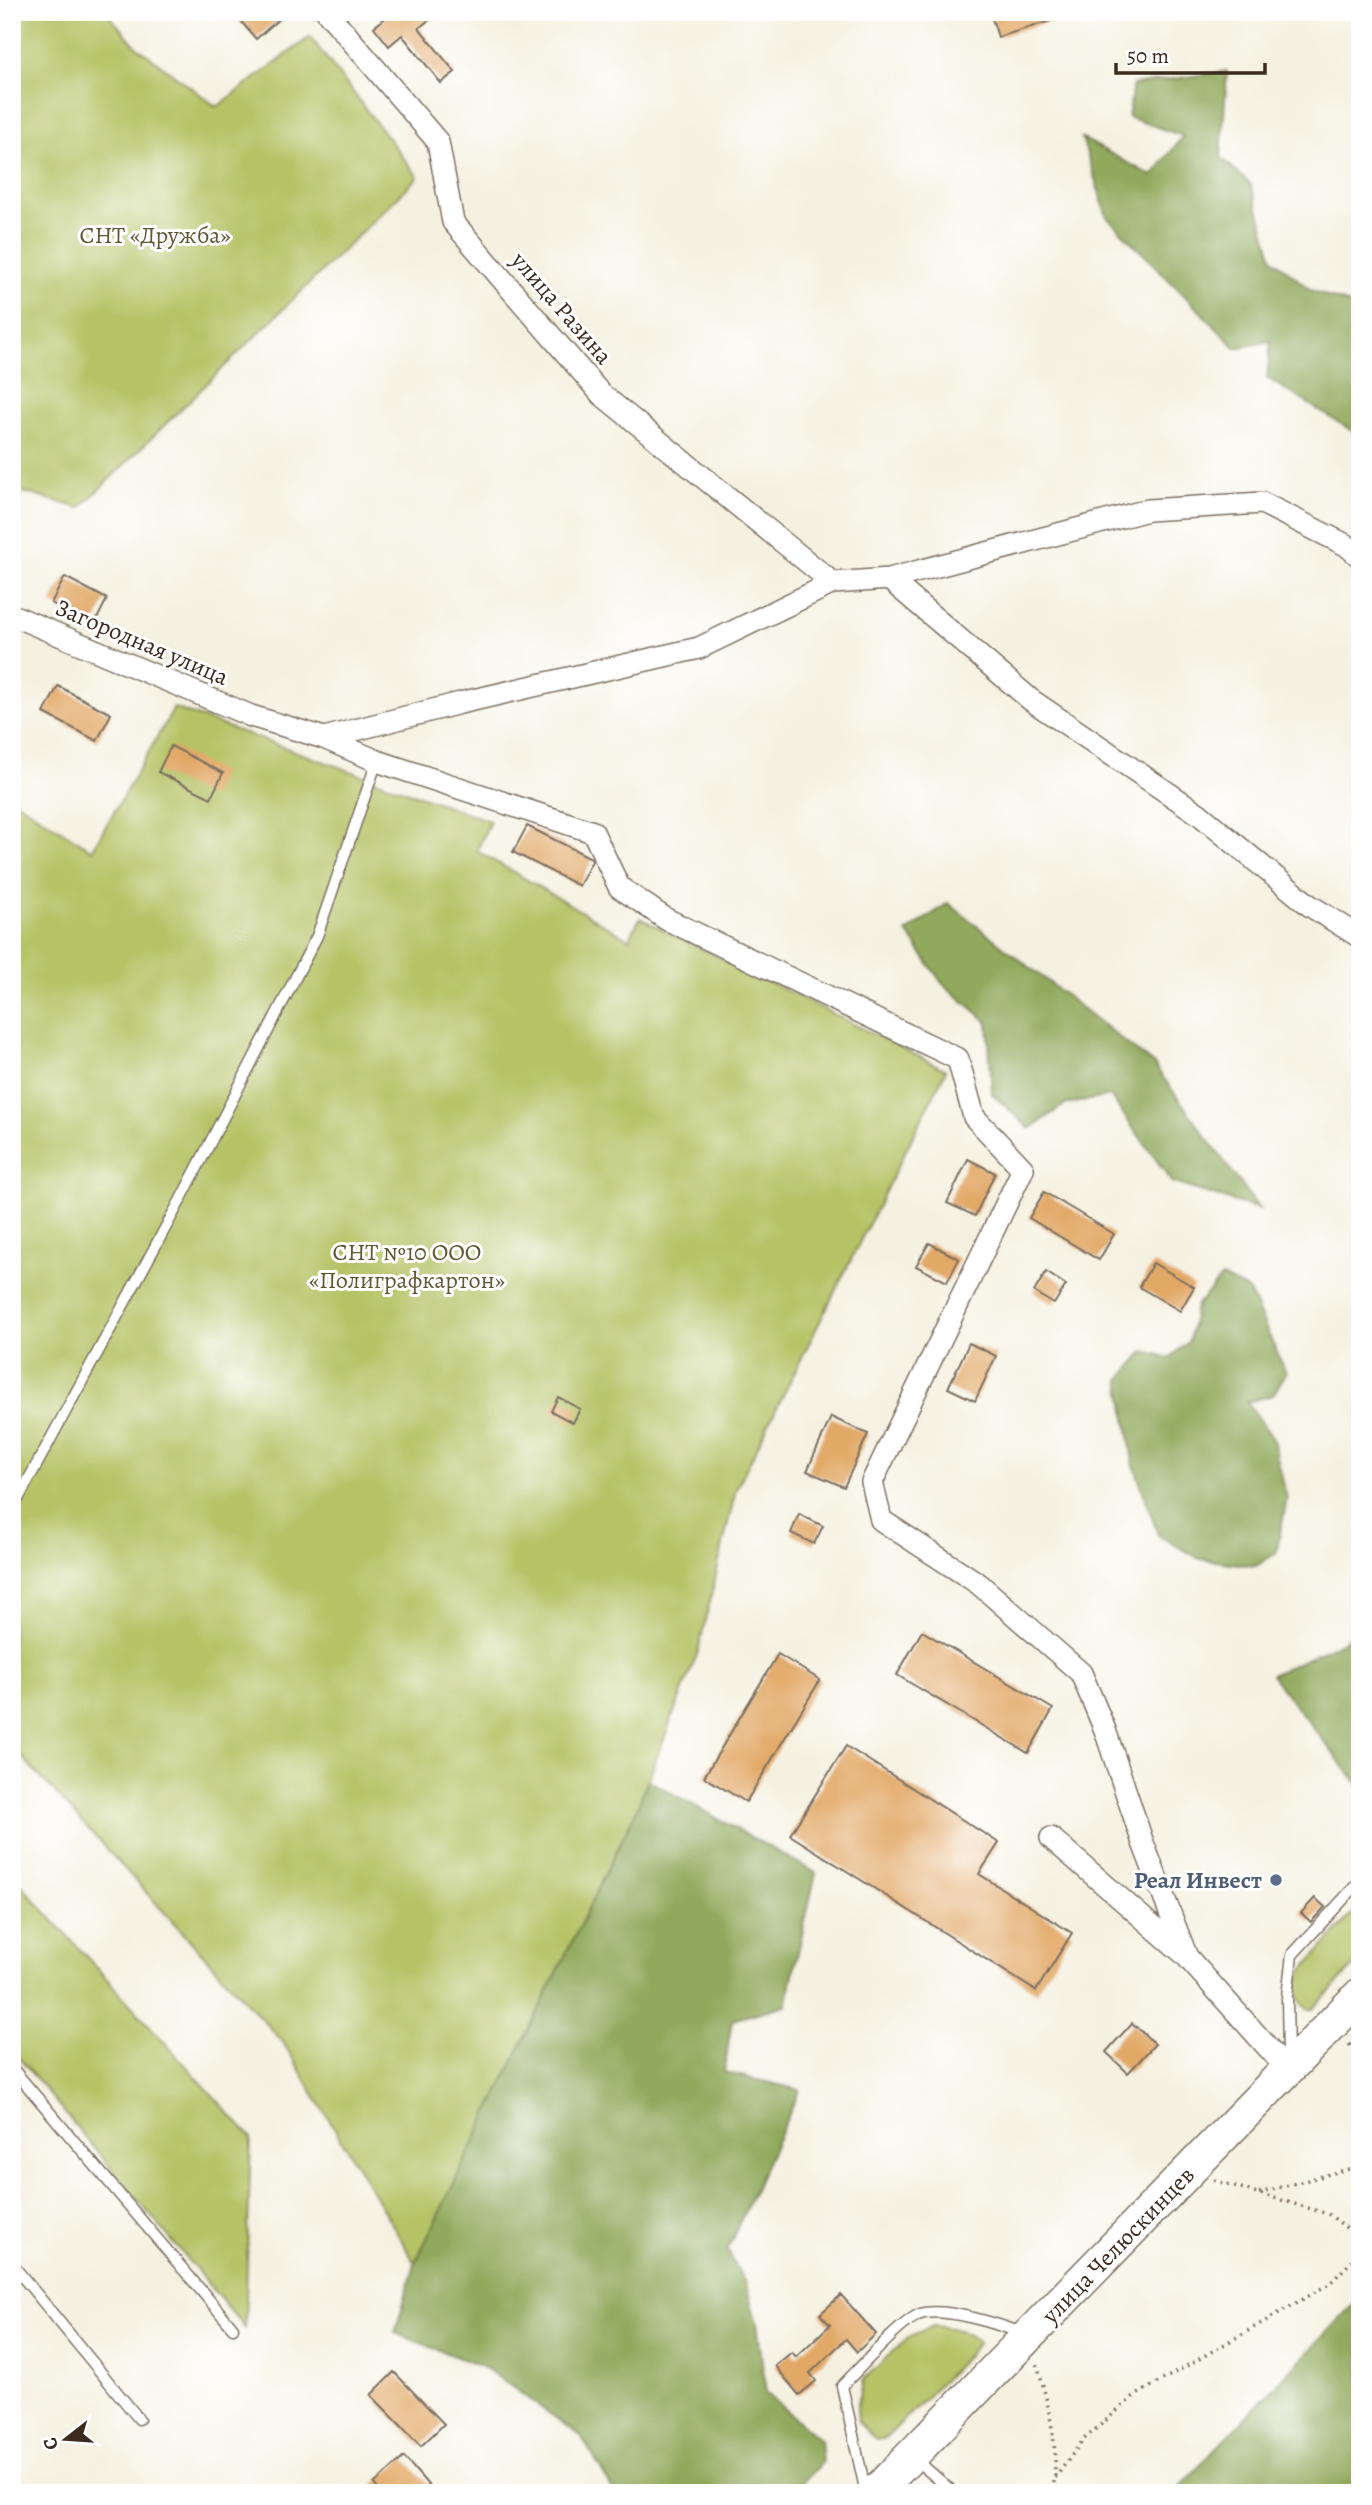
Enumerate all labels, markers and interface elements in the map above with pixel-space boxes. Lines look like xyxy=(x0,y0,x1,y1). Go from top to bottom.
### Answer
scale bar xyxy=(1116,32,1265,76)
text: 50 m xyxy=(1127,42,1169,70)
park label: СНТ «Дружба» xyxy=(79,219,231,251)
street label: улица Разина xyxy=(504,244,620,371)
street label: Загородная улица xyxy=(51,591,233,693)
park label: СНТ №10 ООО «Полиграфкартон» xyxy=(309,1236,505,1296)
place label: Реал Инвест xyxy=(1134,1864,1262,1896)
marker: Реал Инвест xyxy=(1268,1872,1284,1888)
street label: улица Челюскинцев xyxy=(1034,2159,1201,2331)
north arrow xyxy=(32,2404,102,2474)
text: С xyxy=(37,2434,65,2453)

